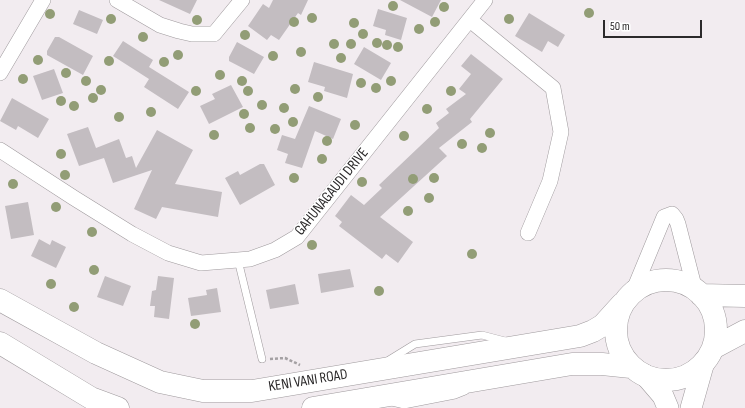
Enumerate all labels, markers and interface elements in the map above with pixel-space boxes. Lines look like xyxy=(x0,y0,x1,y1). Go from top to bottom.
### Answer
scale bar xyxy=(605,12,704,38)
text: 50 m xyxy=(610,19,630,34)
street label: GAHUNAGAUDI DRIVE xyxy=(291,145,373,239)
street label: KENI VANI ROAD xyxy=(267,366,349,396)

